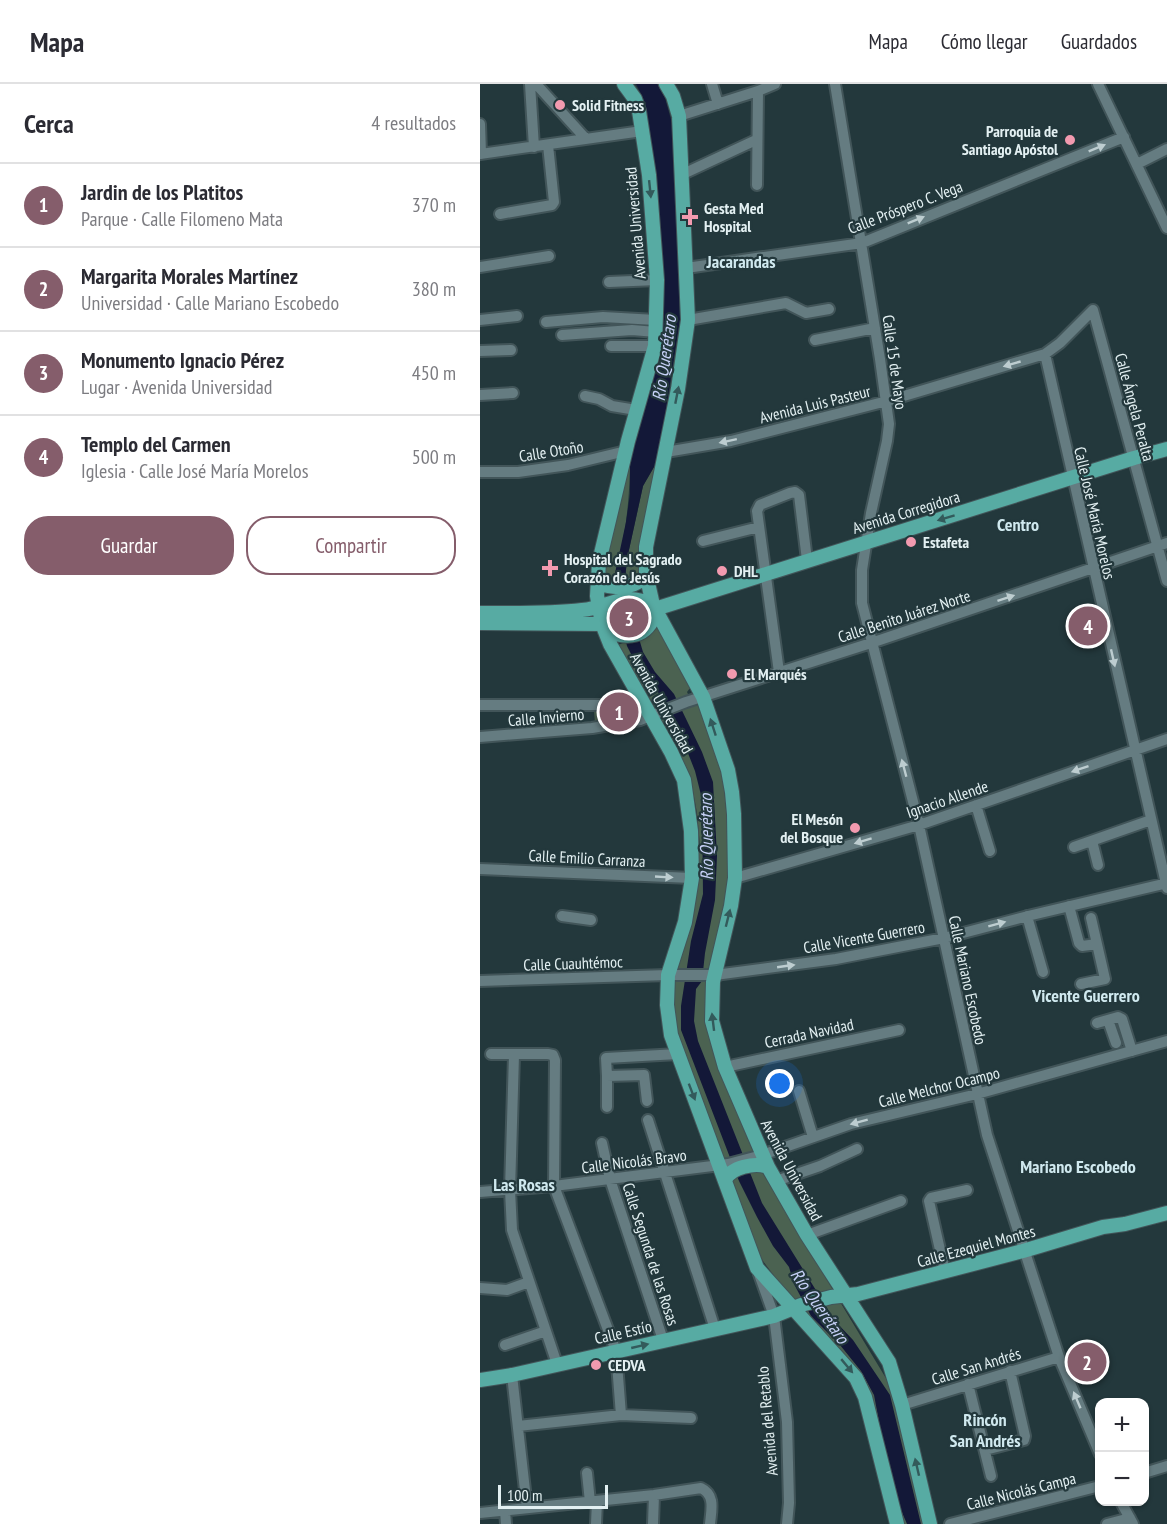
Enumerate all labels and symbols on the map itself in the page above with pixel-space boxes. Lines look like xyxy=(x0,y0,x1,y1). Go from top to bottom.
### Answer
place label: Solid Fitness xyxy=(572,95,645,115)
marker: Solid Fitness xyxy=(553,98,567,112)
place label: Parroquia de Santiago Apóstol xyxy=(962,121,1058,159)
marker: Parroquia de Santiago Apóstol xyxy=(1063,133,1077,147)
one-way arrow xyxy=(1088,143,1106,153)
street label: Avenida Universidad xyxy=(620,166,650,280)
street label: Calle Próspero C. Vega xyxy=(845,176,965,238)
one-way arrow xyxy=(645,180,655,199)
place label: Gesta Med Hospital xyxy=(704,198,764,236)
marker: Gesta Med Hospital xyxy=(681,208,699,226)
one-way arrow xyxy=(907,215,925,225)
district label: Jacarandas xyxy=(706,250,775,273)
water label: Río Querétaro xyxy=(647,312,682,402)
street label: Calle 15 de Mayo xyxy=(878,313,912,411)
street label: Calle Ángela Peralta xyxy=(1111,351,1159,463)
one-way arrow xyxy=(1002,360,1020,369)
street label: Avenida Luis Pasteur xyxy=(757,380,873,427)
one-way arrow xyxy=(673,385,682,404)
street label: Calle Otoño xyxy=(517,436,585,466)
one-way arrow xyxy=(719,437,738,446)
street label: Calle José María Morelos xyxy=(1070,445,1120,581)
street label: Avenida Corregidora xyxy=(850,486,962,538)
district label: Centro xyxy=(997,513,1039,536)
one-way arrow xyxy=(937,514,955,523)
place label: Estafeta xyxy=(923,532,970,552)
marker: Estafeta xyxy=(904,535,918,549)
place label: Hospital del Sagrado Corazón de Jesús xyxy=(564,549,682,587)
marker: Hospital del Sagrado Corazón de Jesús xyxy=(541,559,559,577)
place label: DHL xyxy=(734,561,758,581)
marker: DHL xyxy=(715,564,729,578)
street label: Calle Benito Juárez Norte xyxy=(835,585,973,647)
one-way arrow xyxy=(997,592,1015,602)
pin: 3 xyxy=(610,596,648,640)
pin: 4 xyxy=(1068,604,1108,648)
one-way arrow xyxy=(1109,648,1119,667)
street label: Avenida Universidad xyxy=(626,649,698,757)
place label: El Marqués xyxy=(744,664,807,684)
marker: El Marqués xyxy=(725,667,739,681)
pin: 1 xyxy=(600,690,638,734)
street label: Calle Invierno xyxy=(507,704,585,730)
one-way arrow xyxy=(708,718,718,736)
one-way arrow xyxy=(899,759,908,777)
one-way arrow xyxy=(1071,764,1089,774)
street label: Ignacio Allende xyxy=(903,776,991,822)
water label: Río Querétaro xyxy=(694,792,718,880)
place label: El Mesón del Bosque xyxy=(780,809,843,847)
marker: El Mesón del Bosque xyxy=(848,821,862,835)
one-way arrow xyxy=(854,837,872,846)
street label: Calle Emilio Carranza xyxy=(528,845,646,871)
one-way arrow xyxy=(655,872,674,882)
one-way arrow xyxy=(724,909,734,927)
street label: Calle Mariano Escobedo xyxy=(945,914,991,1046)
street label: Calle Vicente Guerrero xyxy=(802,916,926,958)
one-way arrow xyxy=(988,919,1006,928)
street label: Calle Cuauhtémoc xyxy=(523,951,623,975)
one-way arrow xyxy=(776,961,795,970)
district label: Vicente Guerrero xyxy=(1031,984,1140,1007)
one-way arrow xyxy=(708,1012,718,1031)
street label: Cerrada Navidad xyxy=(763,1014,855,1052)
street label: Calle Melchor Ocampo xyxy=(876,1062,1002,1112)
your location xyxy=(765,1069,794,1098)
one-way arrow xyxy=(688,1083,698,1101)
street label: Avenida Universidad xyxy=(757,1116,827,1224)
one-way arrow xyxy=(850,1118,868,1127)
street label: Calle Nicolás Bravo xyxy=(580,1145,688,1177)
district label: Mariano Escobedo xyxy=(1020,1155,1136,1178)
district label: Las Rosas xyxy=(493,1173,555,1196)
street label: Calle Segunda de las Rosas xyxy=(618,1180,684,1328)
street label: Calle Ezequiel Montes xyxy=(915,1221,1037,1271)
water label: Río Querétaro xyxy=(786,1264,855,1349)
street label: Calle Estío xyxy=(592,1316,654,1348)
one-way arrow xyxy=(631,1340,649,1350)
pin: 2 xyxy=(1068,1340,1106,1384)
street label: Calle San Andrés xyxy=(929,1343,1023,1389)
place label: CEDVA xyxy=(608,1355,646,1375)
marker: CEDVA xyxy=(589,1358,603,1372)
one-way arrow xyxy=(840,1358,853,1374)
street label: Avenida del Retablo xyxy=(752,1365,782,1477)
one-way arrow xyxy=(1072,1391,1082,1409)
district label: Rincón San Andrés xyxy=(950,1408,1020,1452)
one-way arrow xyxy=(911,1458,921,1476)
street label: Calle Nicolás Campa xyxy=(964,1468,1078,1514)
scale bar xyxy=(498,1482,608,1510)

